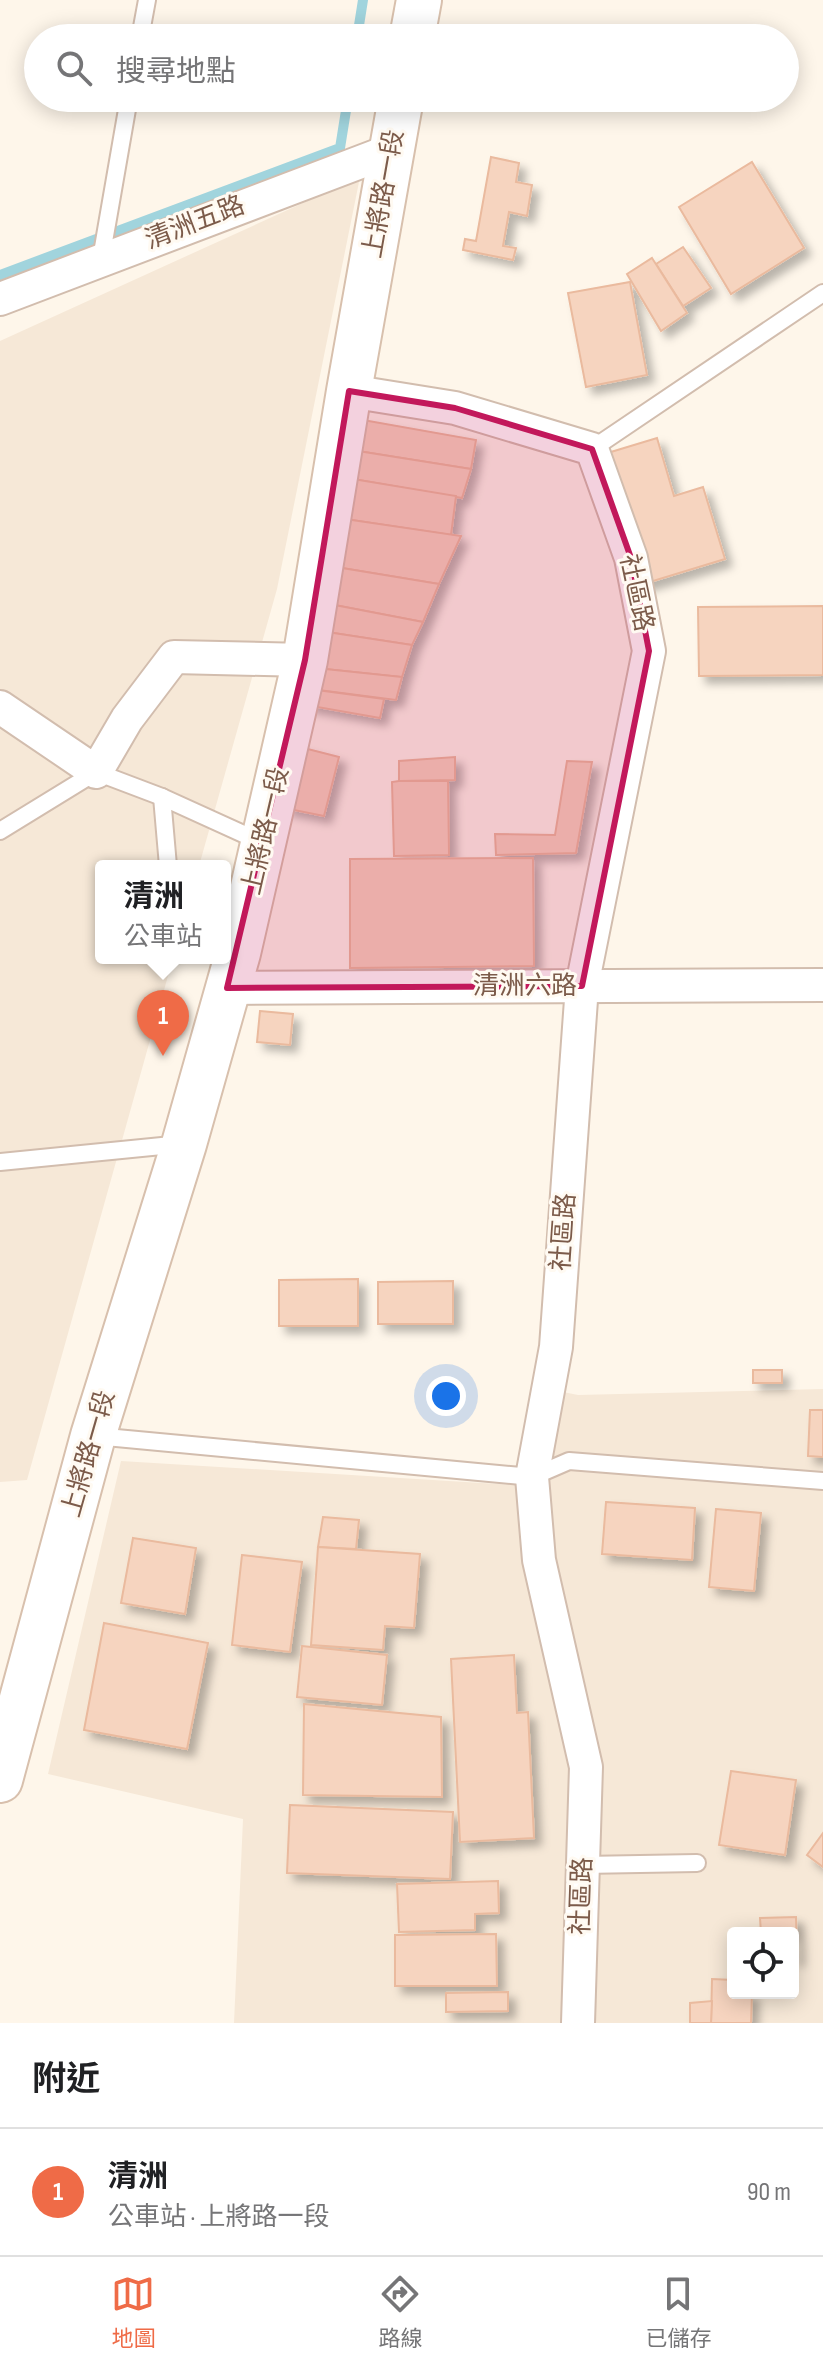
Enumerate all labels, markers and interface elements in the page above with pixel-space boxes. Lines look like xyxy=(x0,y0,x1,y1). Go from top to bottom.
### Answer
search box xyxy=(24,24,799,112)
icon: search xyxy=(52,46,96,90)
text: 搜尋地點 xyxy=(116,54,236,90)
street label: 上將路一段 xyxy=(357,127,411,261)
street label: 清洲五路 xyxy=(141,190,249,256)
street label: 社區路 xyxy=(613,552,659,634)
street label: 上將路一段 xyxy=(236,764,296,898)
popup xyxy=(95,860,231,964)
text: 清洲 xyxy=(124,879,184,915)
text: 公車站 xyxy=(124,922,202,953)
street label: 清洲六路 xyxy=(473,971,577,1002)
pin: 1 xyxy=(137,990,189,1056)
street label: 社區路 xyxy=(546,1192,582,1272)
your location xyxy=(426,1376,466,1416)
street label: 上將路一段 xyxy=(56,1387,122,1521)
street label: 社區路 xyxy=(565,1856,599,1936)
map controls xyxy=(727,1927,799,1999)
button: locate xyxy=(727,1927,799,1999)
text: 附近 xyxy=(32,2059,100,2100)
text: 清洲 xyxy=(108,2159,168,2195)
text: 1 xyxy=(53,2177,63,2208)
text: 90 m xyxy=(747,2177,791,2208)
text: 公車站 · 上將路一段 xyxy=(108,2202,329,2233)
tab: 地圖 xyxy=(111,2272,156,2353)
tab: 路線 xyxy=(378,2272,423,2353)
tab: 已儲存 xyxy=(645,2272,712,2353)

